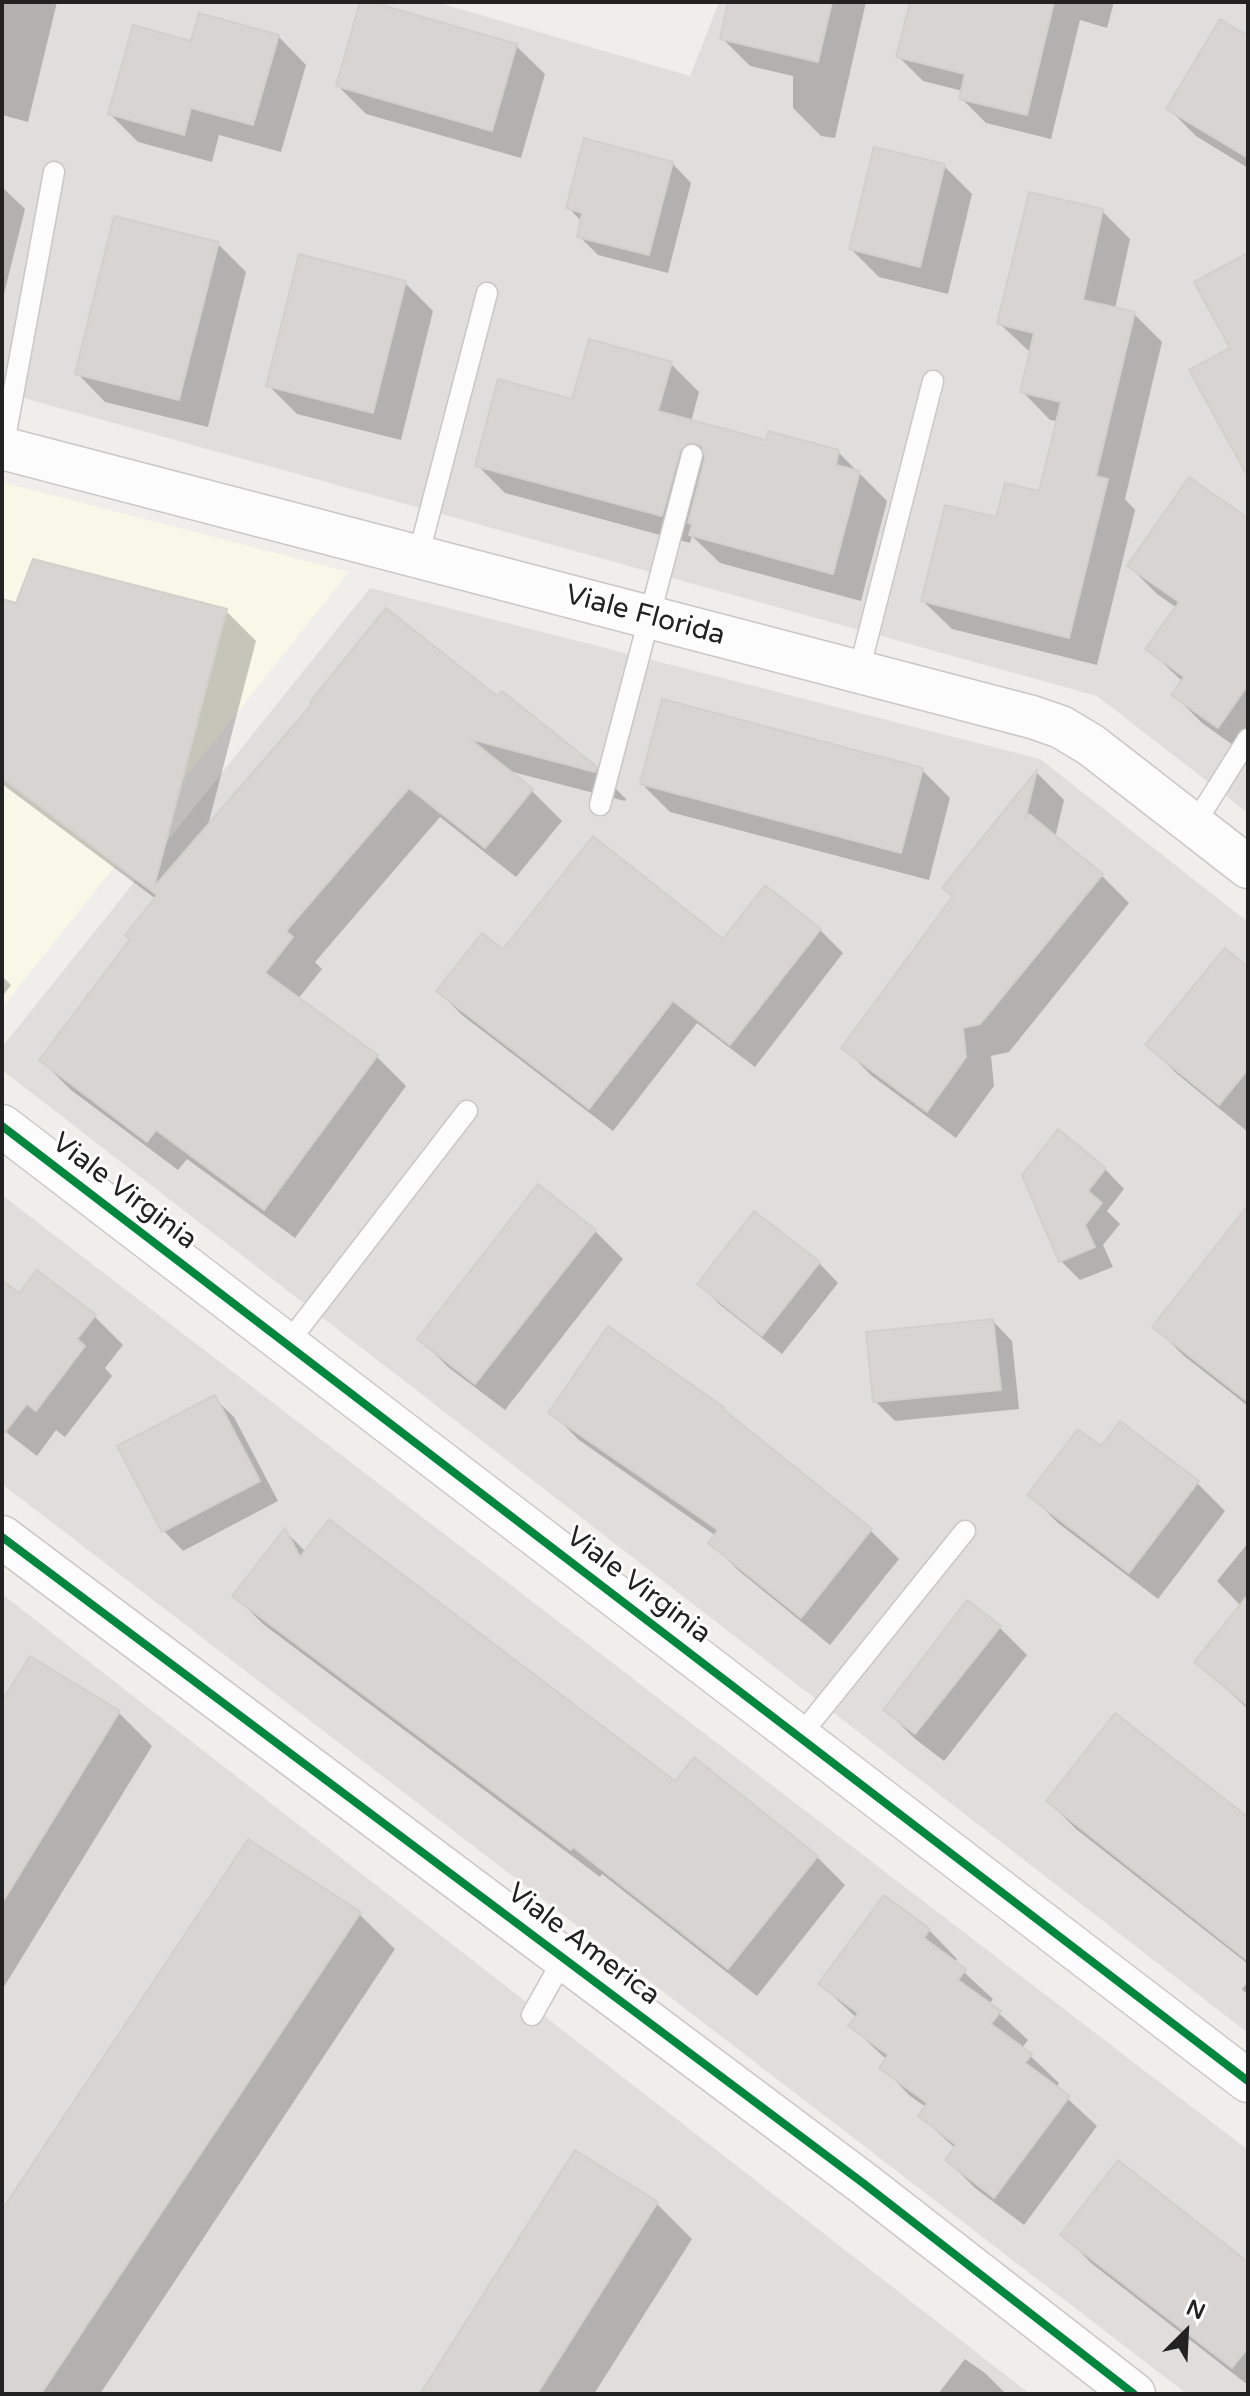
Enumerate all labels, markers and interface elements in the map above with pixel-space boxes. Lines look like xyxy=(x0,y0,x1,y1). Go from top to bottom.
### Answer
street label: Viale Florida xyxy=(562,579,728,653)
street label: Viale Virginia xyxy=(45,1127,203,1257)
street label: Viale Virginia xyxy=(559,1521,717,1651)
street label: Viale America xyxy=(500,1877,666,2013)
north arrow xyxy=(1146,2292,1226,2372)
text: N xyxy=(1182,2295,1209,2326)

